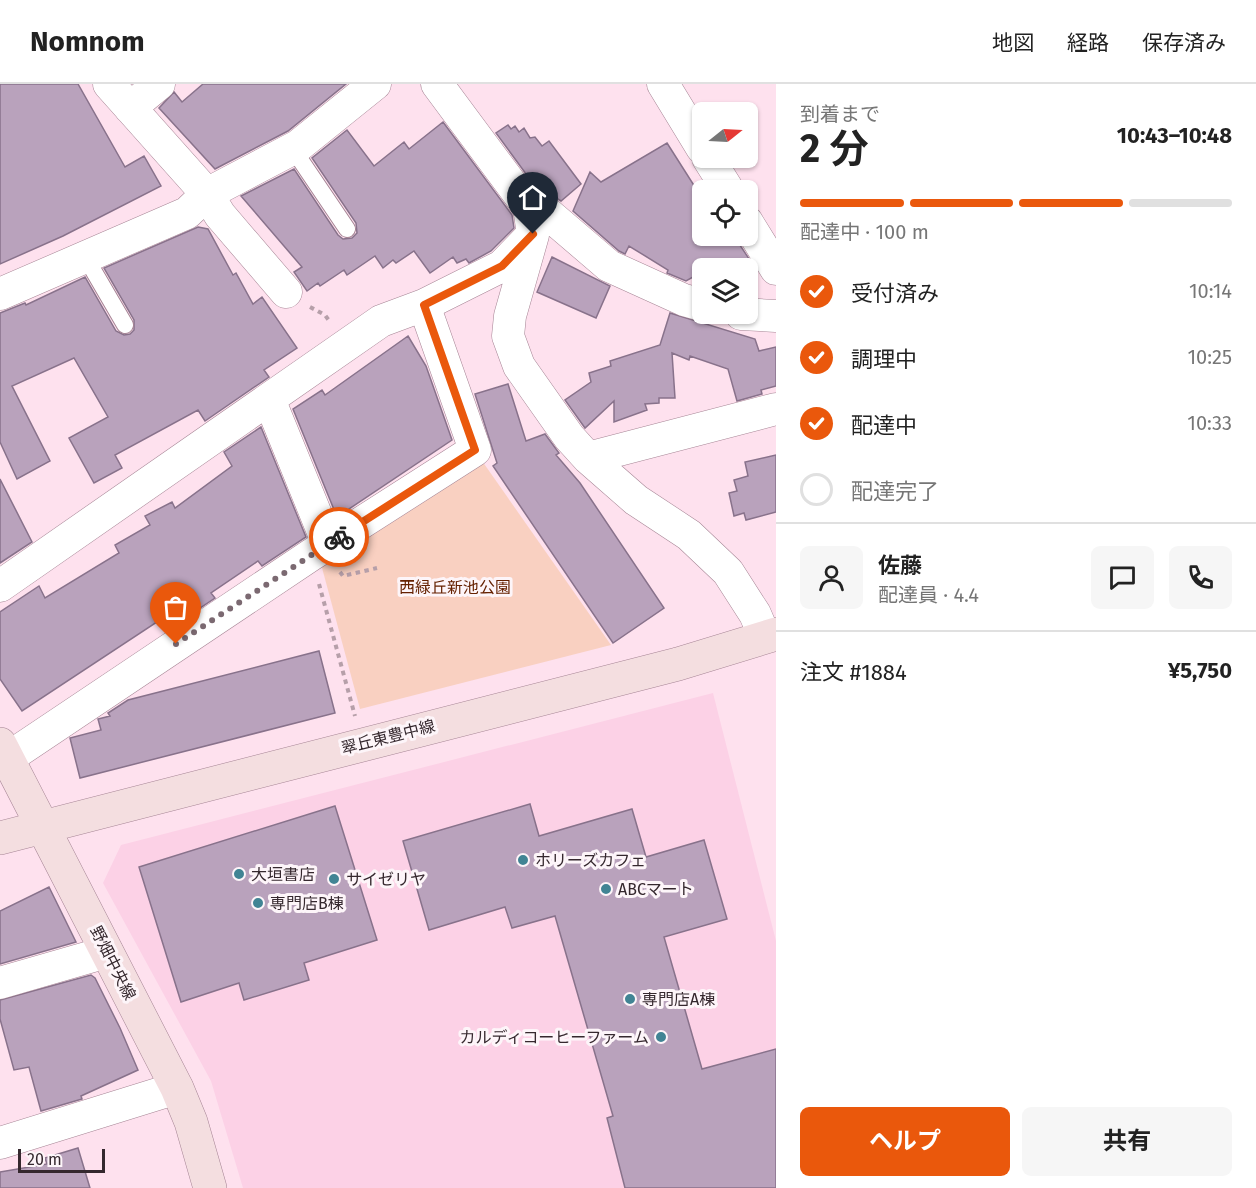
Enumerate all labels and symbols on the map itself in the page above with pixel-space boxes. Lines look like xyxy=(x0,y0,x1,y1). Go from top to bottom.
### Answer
north arrow xyxy=(692,102,758,168)
pin xyxy=(507,172,558,234)
courier xyxy=(309,507,369,567)
park label: 西緑丘新池公園 xyxy=(399,578,511,597)
pin xyxy=(150,582,201,644)
street label: 翠丘東豊中線 xyxy=(339,716,437,758)
place label: ホリーズカフェ xyxy=(535,851,646,870)
marker: ホリーズカフェ xyxy=(516,853,530,867)
place label: 大垣書店 xyxy=(251,865,315,884)
marker: 大垣書店 xyxy=(232,867,246,881)
place label: サイゼリヤ xyxy=(346,870,426,889)
marker: サイゼリヤ xyxy=(327,872,341,886)
place label: ABCマート xyxy=(618,880,694,899)
marker: ABCマート xyxy=(599,882,613,896)
place label: 専門店B棟 xyxy=(270,894,344,913)
marker: 専門店B棟 xyxy=(251,896,265,910)
street label: 野畑中央線 xyxy=(86,923,140,1003)
place label: 専門店A棟 xyxy=(642,990,715,1009)
marker: 専門店A棟 xyxy=(623,992,637,1006)
place label: カルディコーヒーファーム xyxy=(460,1028,649,1047)
marker: カルディコーヒーファーム xyxy=(654,1030,668,1044)
scale bar xyxy=(18,1146,105,1174)

